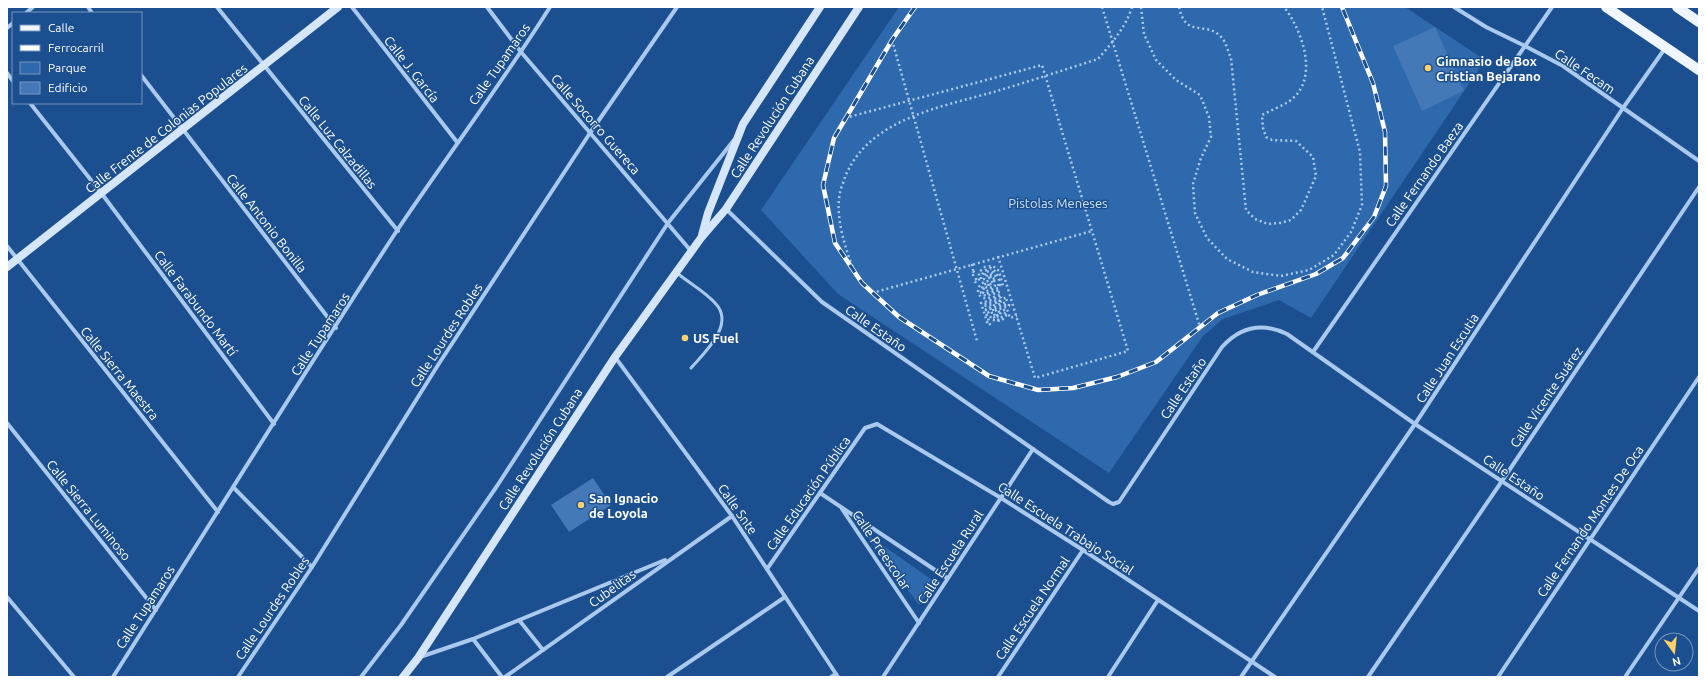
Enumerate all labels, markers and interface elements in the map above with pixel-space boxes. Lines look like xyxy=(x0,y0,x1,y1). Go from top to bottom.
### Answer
legend xyxy=(12,12,142,104)
street label: Calle Tupamaros xyxy=(466,20,533,107)
text: Calle xyxy=(48,21,74,34)
street label: Calle J. García xyxy=(382,33,442,105)
text: Ferrocarril xyxy=(48,41,104,54)
street label: Calle Fecam xyxy=(1552,46,1618,96)
street label: Calle Revolución Cubana xyxy=(727,53,817,181)
place label: Gimnasio de Box Cristian Bejarano xyxy=(1436,54,1541,83)
street label: Calle Frente de Colonias Populares xyxy=(82,60,250,195)
text: Parque xyxy=(48,61,86,74)
marker: Gimnasio de Box Cristian Bejarano xyxy=(1423,63,1433,73)
street label: Calle Socorro Guereca xyxy=(549,71,643,177)
text: Edificio xyxy=(48,81,88,94)
street label: Calle Luz Calzadillas xyxy=(296,93,380,191)
street label: Calle Fernando Baeza xyxy=(1382,119,1466,229)
street label: Calle Antonio Bonilla xyxy=(224,171,310,275)
park label: Pistolas Meneses xyxy=(1008,196,1108,210)
street label: Calle Farabundo Martí xyxy=(152,248,241,359)
street label: Calle Lourdes Robles xyxy=(407,280,485,390)
street label: Calle Tupamaros xyxy=(288,290,352,378)
street label: Calle Estaño xyxy=(843,302,909,354)
street label: Calle Juan Escutia xyxy=(1413,311,1481,405)
street label: Calle Sierra Maestra xyxy=(78,324,162,422)
place label: US Fuel xyxy=(693,331,739,345)
marker: US Fuel xyxy=(680,333,690,343)
street label: Calle Vicente Suárez xyxy=(1507,344,1585,450)
street label: Calle Estaño xyxy=(1157,355,1209,421)
street label: Calle Revolución Cubana xyxy=(495,385,585,513)
street label: Calle Educación Pública xyxy=(763,433,853,553)
street label: Calle Fernando Montes De Oca xyxy=(1534,443,1646,599)
street label: Calle Estaño xyxy=(1481,451,1547,503)
street label: Calle Sierra Luminoso xyxy=(44,457,134,563)
street label: Calle Escuela Trabajo Social xyxy=(996,479,1137,577)
street label: Calle Snte xyxy=(716,481,760,537)
place label: San Ignacio de Loyola xyxy=(589,491,658,520)
marker: San Ignacio de Loyola xyxy=(576,500,586,510)
street label: Calle Escuela Rural xyxy=(914,507,986,606)
street label: Calle Preescolar xyxy=(850,508,914,593)
street label: Calle Escuela Normal xyxy=(992,553,1072,662)
street label: Calle Lourdes Robles xyxy=(232,554,312,662)
street label: Calle Tupamaros xyxy=(113,563,177,651)
street label: Cubelitas xyxy=(586,566,638,610)
north arrow xyxy=(1654,632,1694,672)
text: N xyxy=(1671,655,1682,669)

